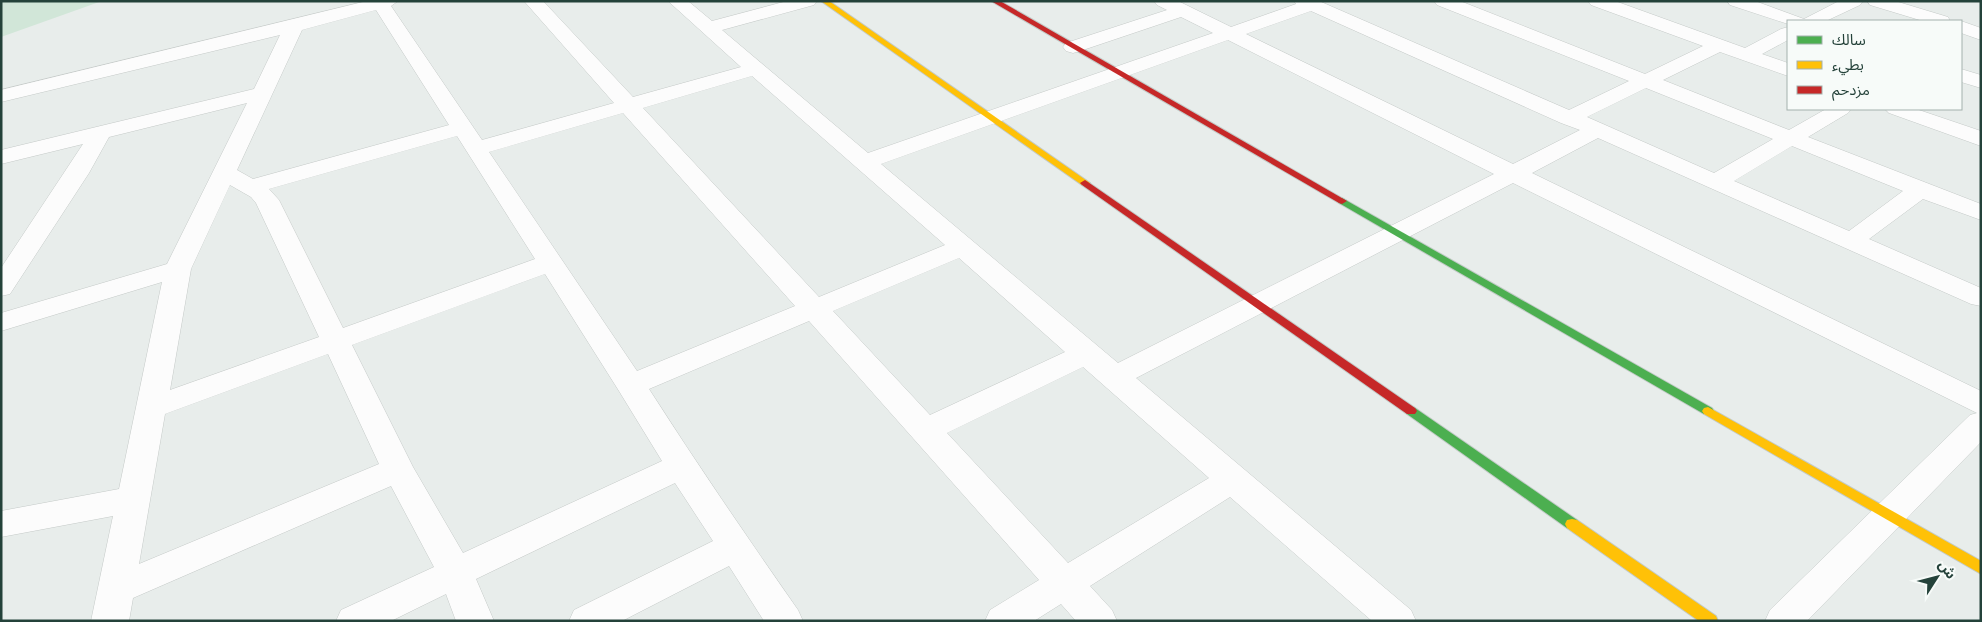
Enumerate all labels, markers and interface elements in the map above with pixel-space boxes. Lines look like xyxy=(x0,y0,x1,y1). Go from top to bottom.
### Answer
legend xyxy=(1787,20,1962,110)
text: سالك xyxy=(1832,30,1866,49)
text: بطيء xyxy=(1832,55,1864,76)
text: مزدحم xyxy=(1832,80,1870,101)
north arrow xyxy=(1912,552,1962,602)
text: ش xyxy=(1935,556,1960,582)

